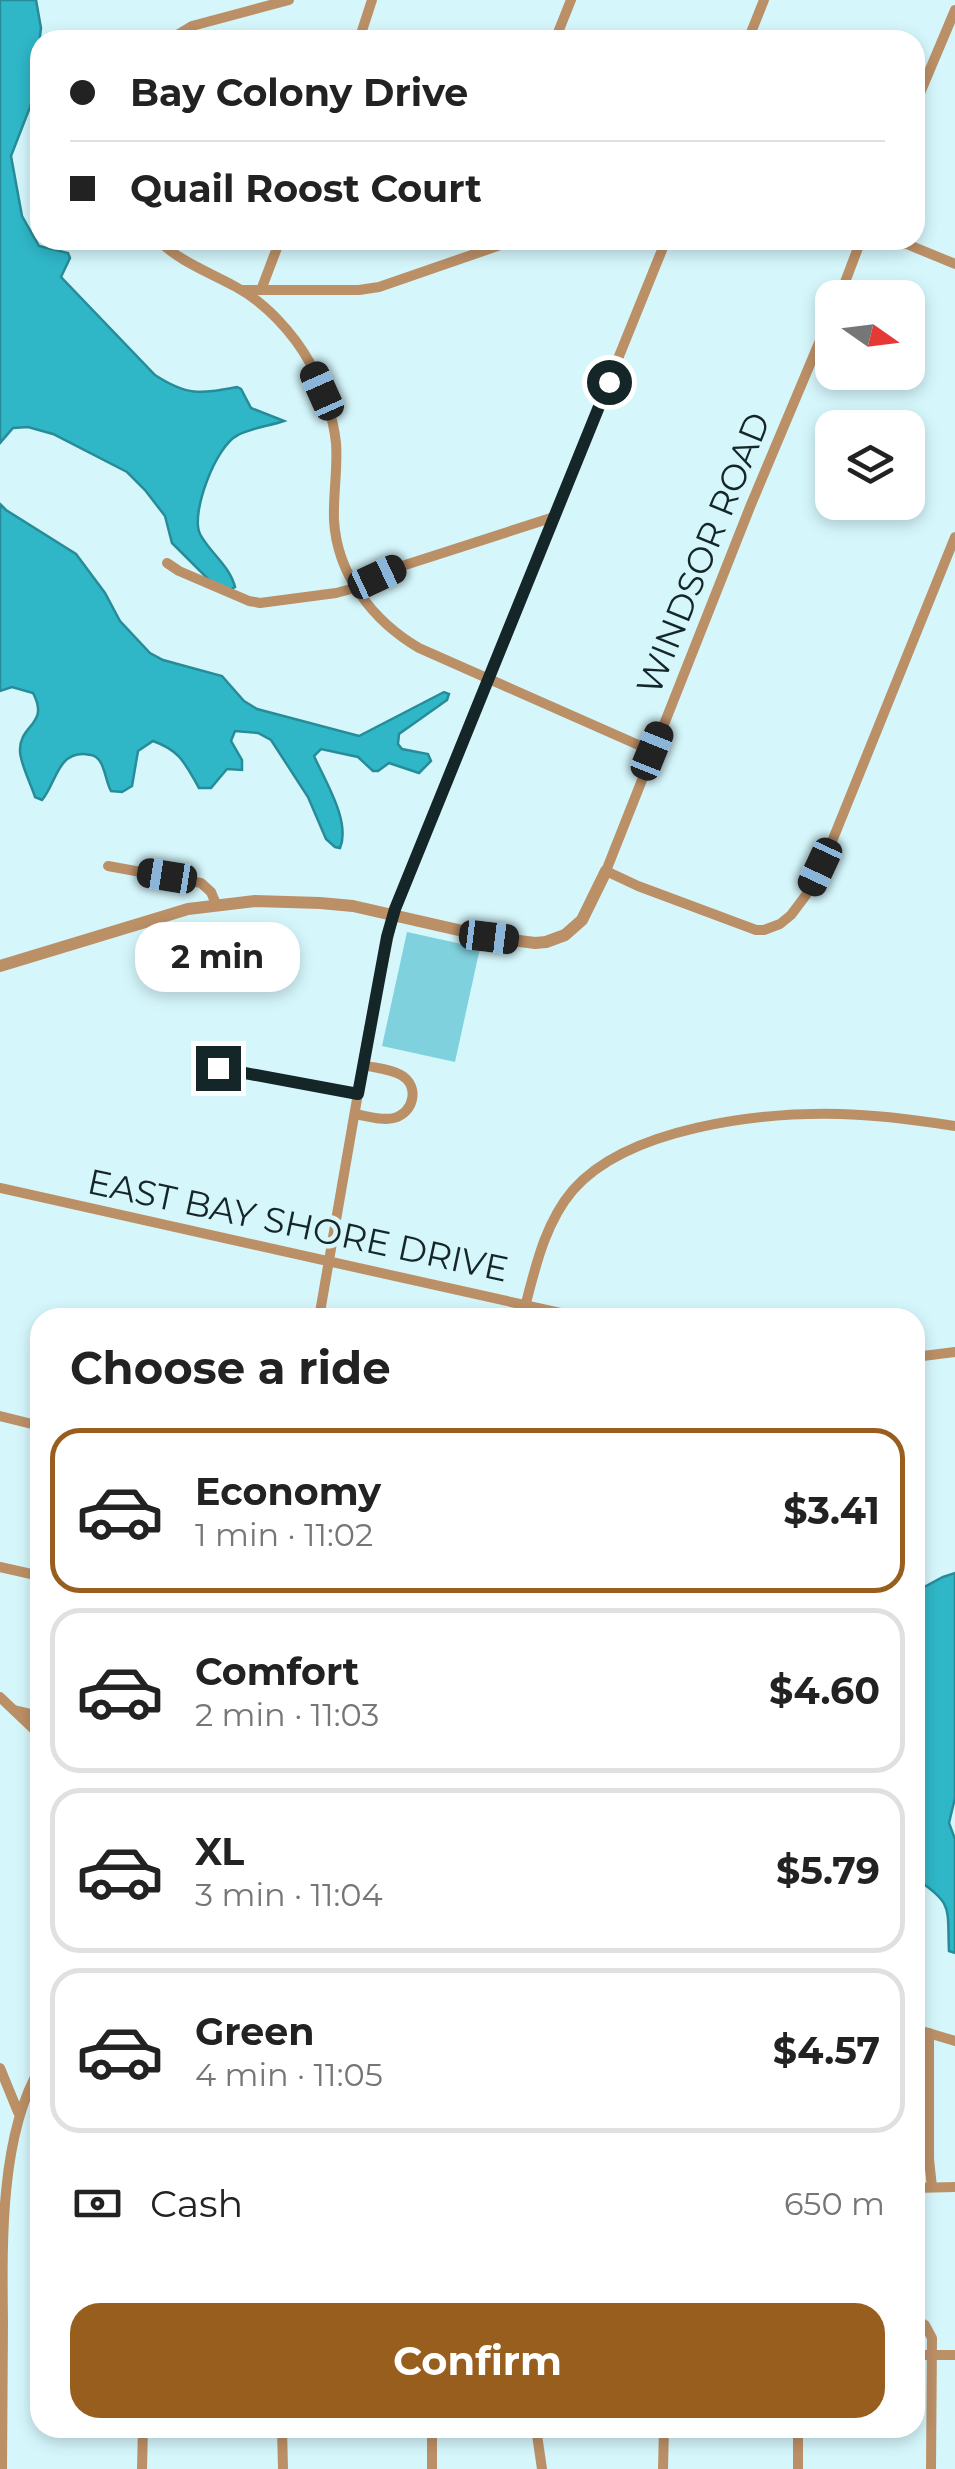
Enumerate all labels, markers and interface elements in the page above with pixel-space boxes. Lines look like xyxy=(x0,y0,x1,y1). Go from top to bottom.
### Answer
text: Bay Colony Drive xyxy=(130,69,468,116)
text: Quail Roost Court xyxy=(130,165,482,212)
north arrow xyxy=(815,280,925,390)
map controls xyxy=(815,280,925,520)
car xyxy=(296,357,348,425)
route start xyxy=(587,360,632,405)
street label: WINDSOR ROAD xyxy=(627,406,779,700)
button: layers xyxy=(815,410,925,520)
car xyxy=(343,551,411,603)
car xyxy=(627,718,677,784)
car xyxy=(794,833,846,901)
car xyxy=(135,856,199,896)
car xyxy=(457,918,521,956)
callout: 2 min xyxy=(136,923,300,993)
text: 2 min xyxy=(171,937,264,976)
route end xyxy=(196,1046,241,1091)
street label: EAST BAY SHORE DRIVE xyxy=(84,1159,512,1291)
text: Choose a ride xyxy=(70,1340,391,1395)
icon: car xyxy=(75,1466,165,1556)
text: Economy xyxy=(195,1468,381,1515)
text: $3.41 xyxy=(783,1487,880,1534)
text: 1 min · 11:02 xyxy=(195,1515,373,1554)
icon: car xyxy=(75,1646,165,1736)
text: Comfort xyxy=(195,1648,359,1695)
text: $4.60 xyxy=(769,1667,880,1714)
text: 2 min · 11:03 xyxy=(195,1695,379,1734)
icon: car xyxy=(75,1826,165,1916)
text: XL xyxy=(195,1828,244,1875)
text: $5.79 xyxy=(776,1847,880,1894)
text: 3 min · 11:04 xyxy=(195,1875,383,1914)
icon: car xyxy=(75,2006,165,2096)
text: Green xyxy=(195,2008,315,2055)
text: $4.57 xyxy=(773,2027,880,2074)
text: 4 min · 11:05 xyxy=(195,2055,383,2094)
icon: cash xyxy=(70,2176,125,2231)
text: Cash xyxy=(150,2180,243,2227)
text: 650 m xyxy=(784,2184,885,2223)
button: Confirm xyxy=(70,2303,885,2418)

